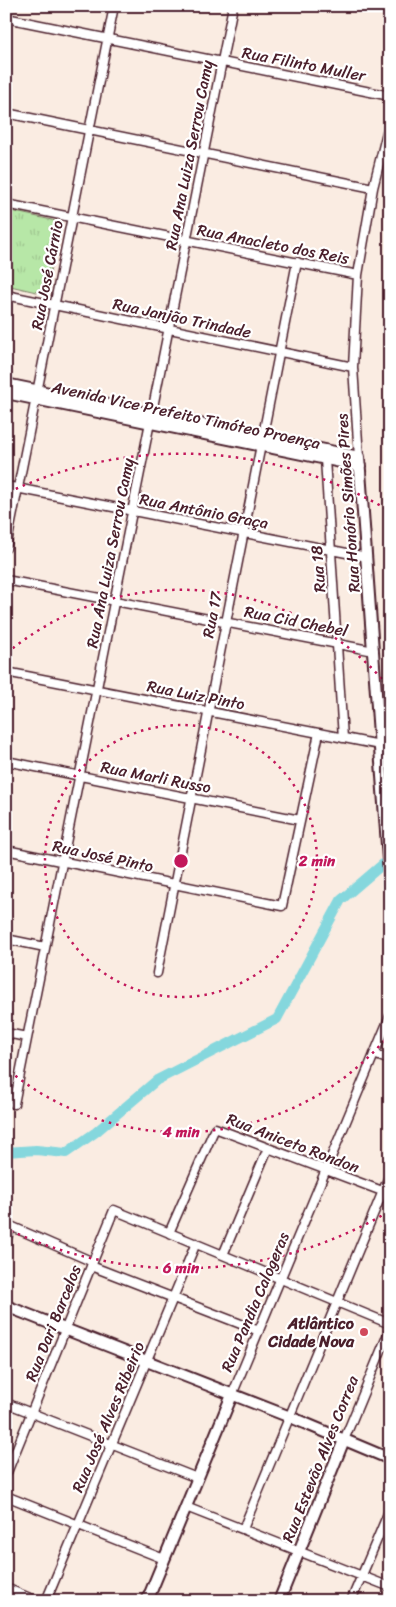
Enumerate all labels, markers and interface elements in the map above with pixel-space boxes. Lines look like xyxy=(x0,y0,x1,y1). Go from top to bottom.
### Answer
street label: Rua Filinto Muller xyxy=(240,38,370,90)
street label: Rua Ana Luiza Serrou Camy xyxy=(156,57,222,252)
street label: Rua Anacleto dos Reis xyxy=(194,215,352,273)
street label: Rua José Cárnio xyxy=(22,218,72,332)
street label: Rua Janjão Trindade xyxy=(110,289,254,347)
street label: Avenida Vice Prefeito Timóteo Proença xyxy=(48,372,323,458)
street label: Rua Honório Simões Pires xyxy=(327,412,369,593)
street label: Rua Ana Luiza Serrou Camy xyxy=(77,455,143,650)
street label: Rua Antônio Graça xyxy=(137,484,271,538)
street label: Rua 18 xyxy=(302,544,334,593)
street label: Rua 17 xyxy=(193,589,231,641)
street label: Rua Cid Chebel xyxy=(242,597,351,645)
street label: Rua Luiz Pinto xyxy=(145,671,248,719)
street label: Rua Marli Russo xyxy=(98,752,214,802)
street label: Rua José Pinto xyxy=(50,831,156,881)
text: 2 min xyxy=(298,848,336,874)
centre of rings xyxy=(172,852,190,870)
street label: Rua Aniceto Rondon xyxy=(222,1104,364,1182)
text: 4 min xyxy=(161,1119,200,1145)
street label: Rua Pandia Calogeras xyxy=(212,1227,298,1377)
text: 6 min xyxy=(162,1255,200,1281)
street label: Rua Dari Barcelos xyxy=(16,1260,90,1386)
place label: Atlântico Cidade Nova xyxy=(267,1309,355,1356)
marker: Atlântico Cidade Nova xyxy=(358,1326,370,1338)
street label: Rua José Alves Ribeirio xyxy=(63,1337,153,1497)
street label: Rua Estevão Alves Correa xyxy=(273,1370,367,1547)

